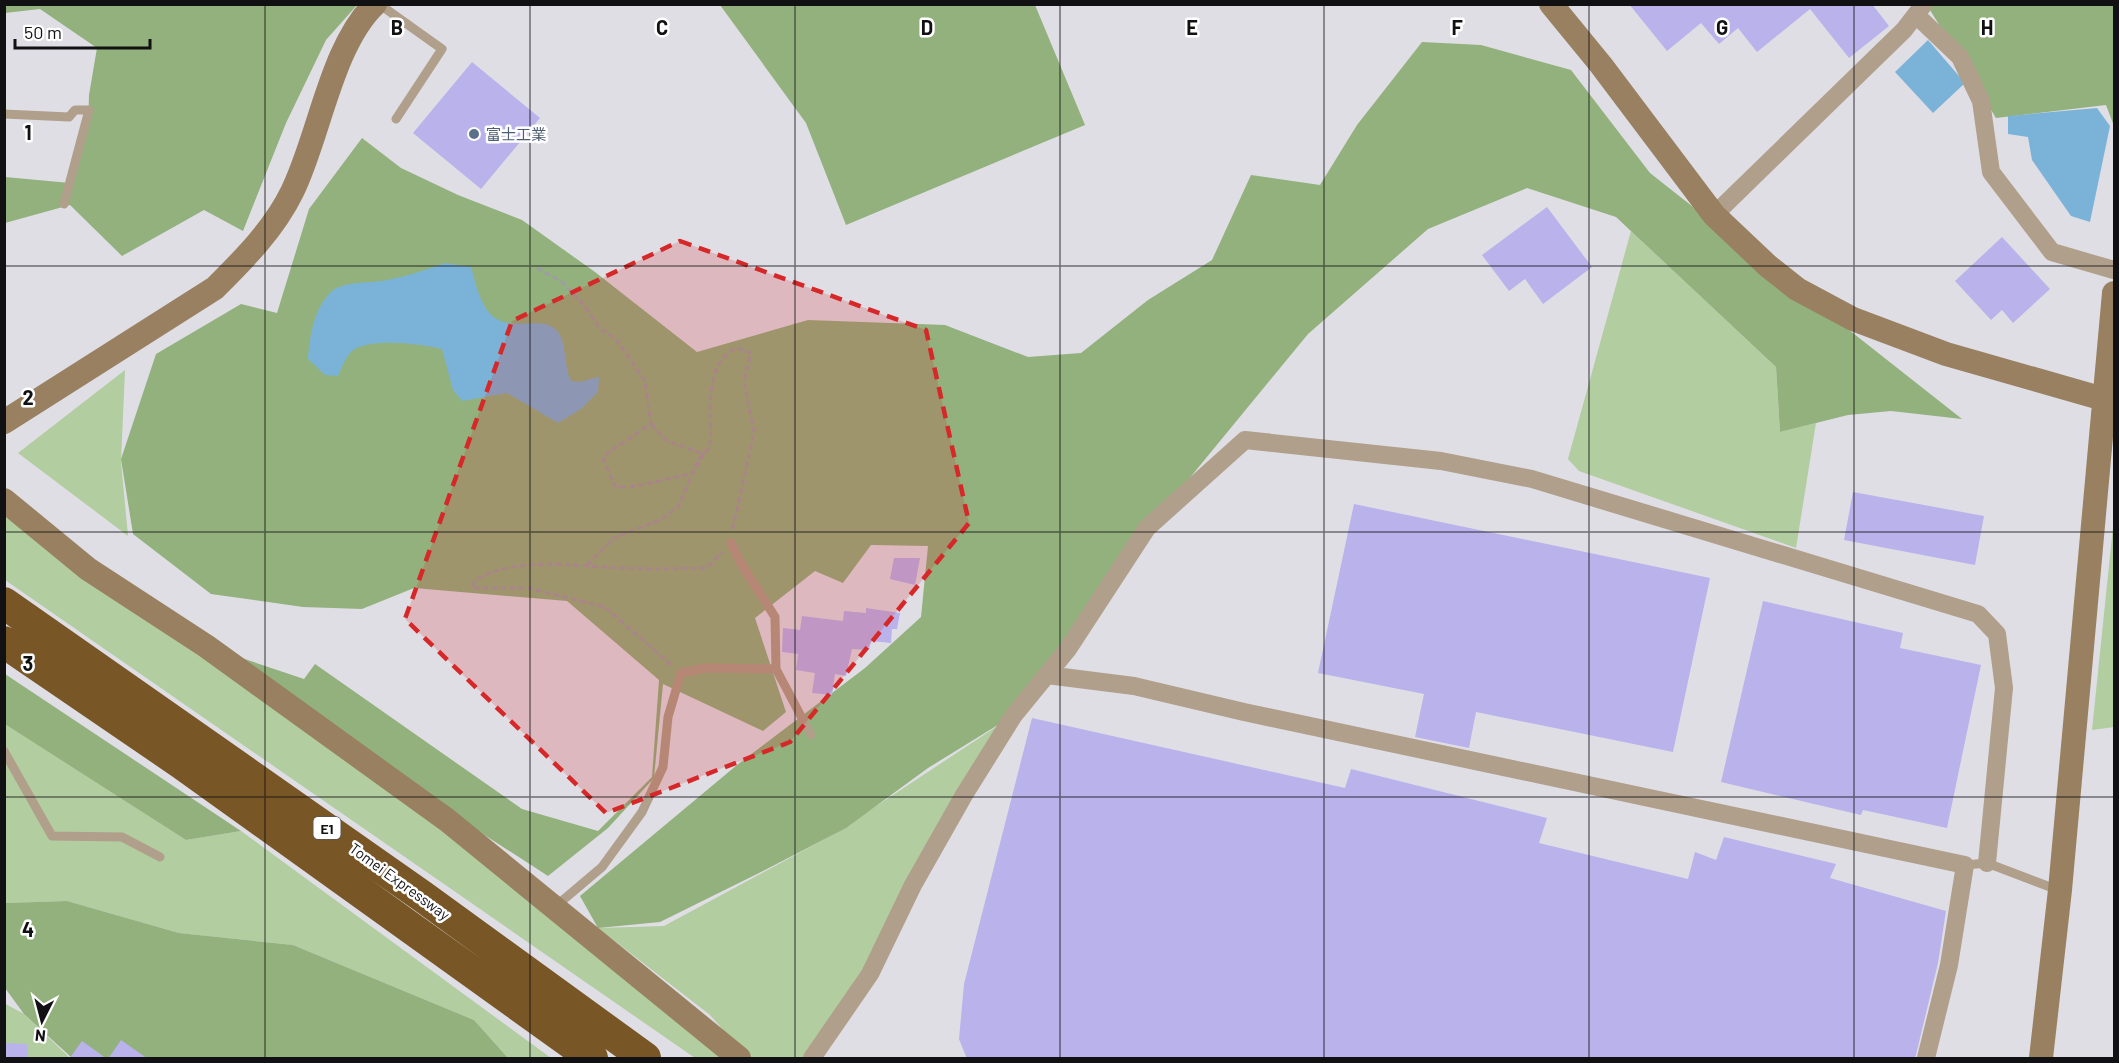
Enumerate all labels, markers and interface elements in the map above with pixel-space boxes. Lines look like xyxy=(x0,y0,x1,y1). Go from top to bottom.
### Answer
scale bar xyxy=(15,12,150,50)
text: B xyxy=(391,15,403,39)
text: C xyxy=(656,15,668,39)
text: D xyxy=(921,15,933,39)
text: E xyxy=(1186,15,1198,39)
text: F xyxy=(1451,15,1463,39)
text: G xyxy=(1716,15,1728,39)
text: H xyxy=(1981,15,1993,39)
text: 50 m xyxy=(24,21,62,43)
text: 1 xyxy=(24,120,32,144)
place label: 富士工業 xyxy=(486,125,546,143)
marker: 富士工業 xyxy=(467,127,481,141)
text: 2 xyxy=(22,385,34,409)
text: 3 xyxy=(23,651,33,675)
road number: E1 xyxy=(314,817,340,839)
street label: Tomei Expressway xyxy=(346,839,454,923)
text: 4 xyxy=(22,917,34,941)
north arrow xyxy=(12,991,72,1051)
text: N xyxy=(34,1026,47,1046)

